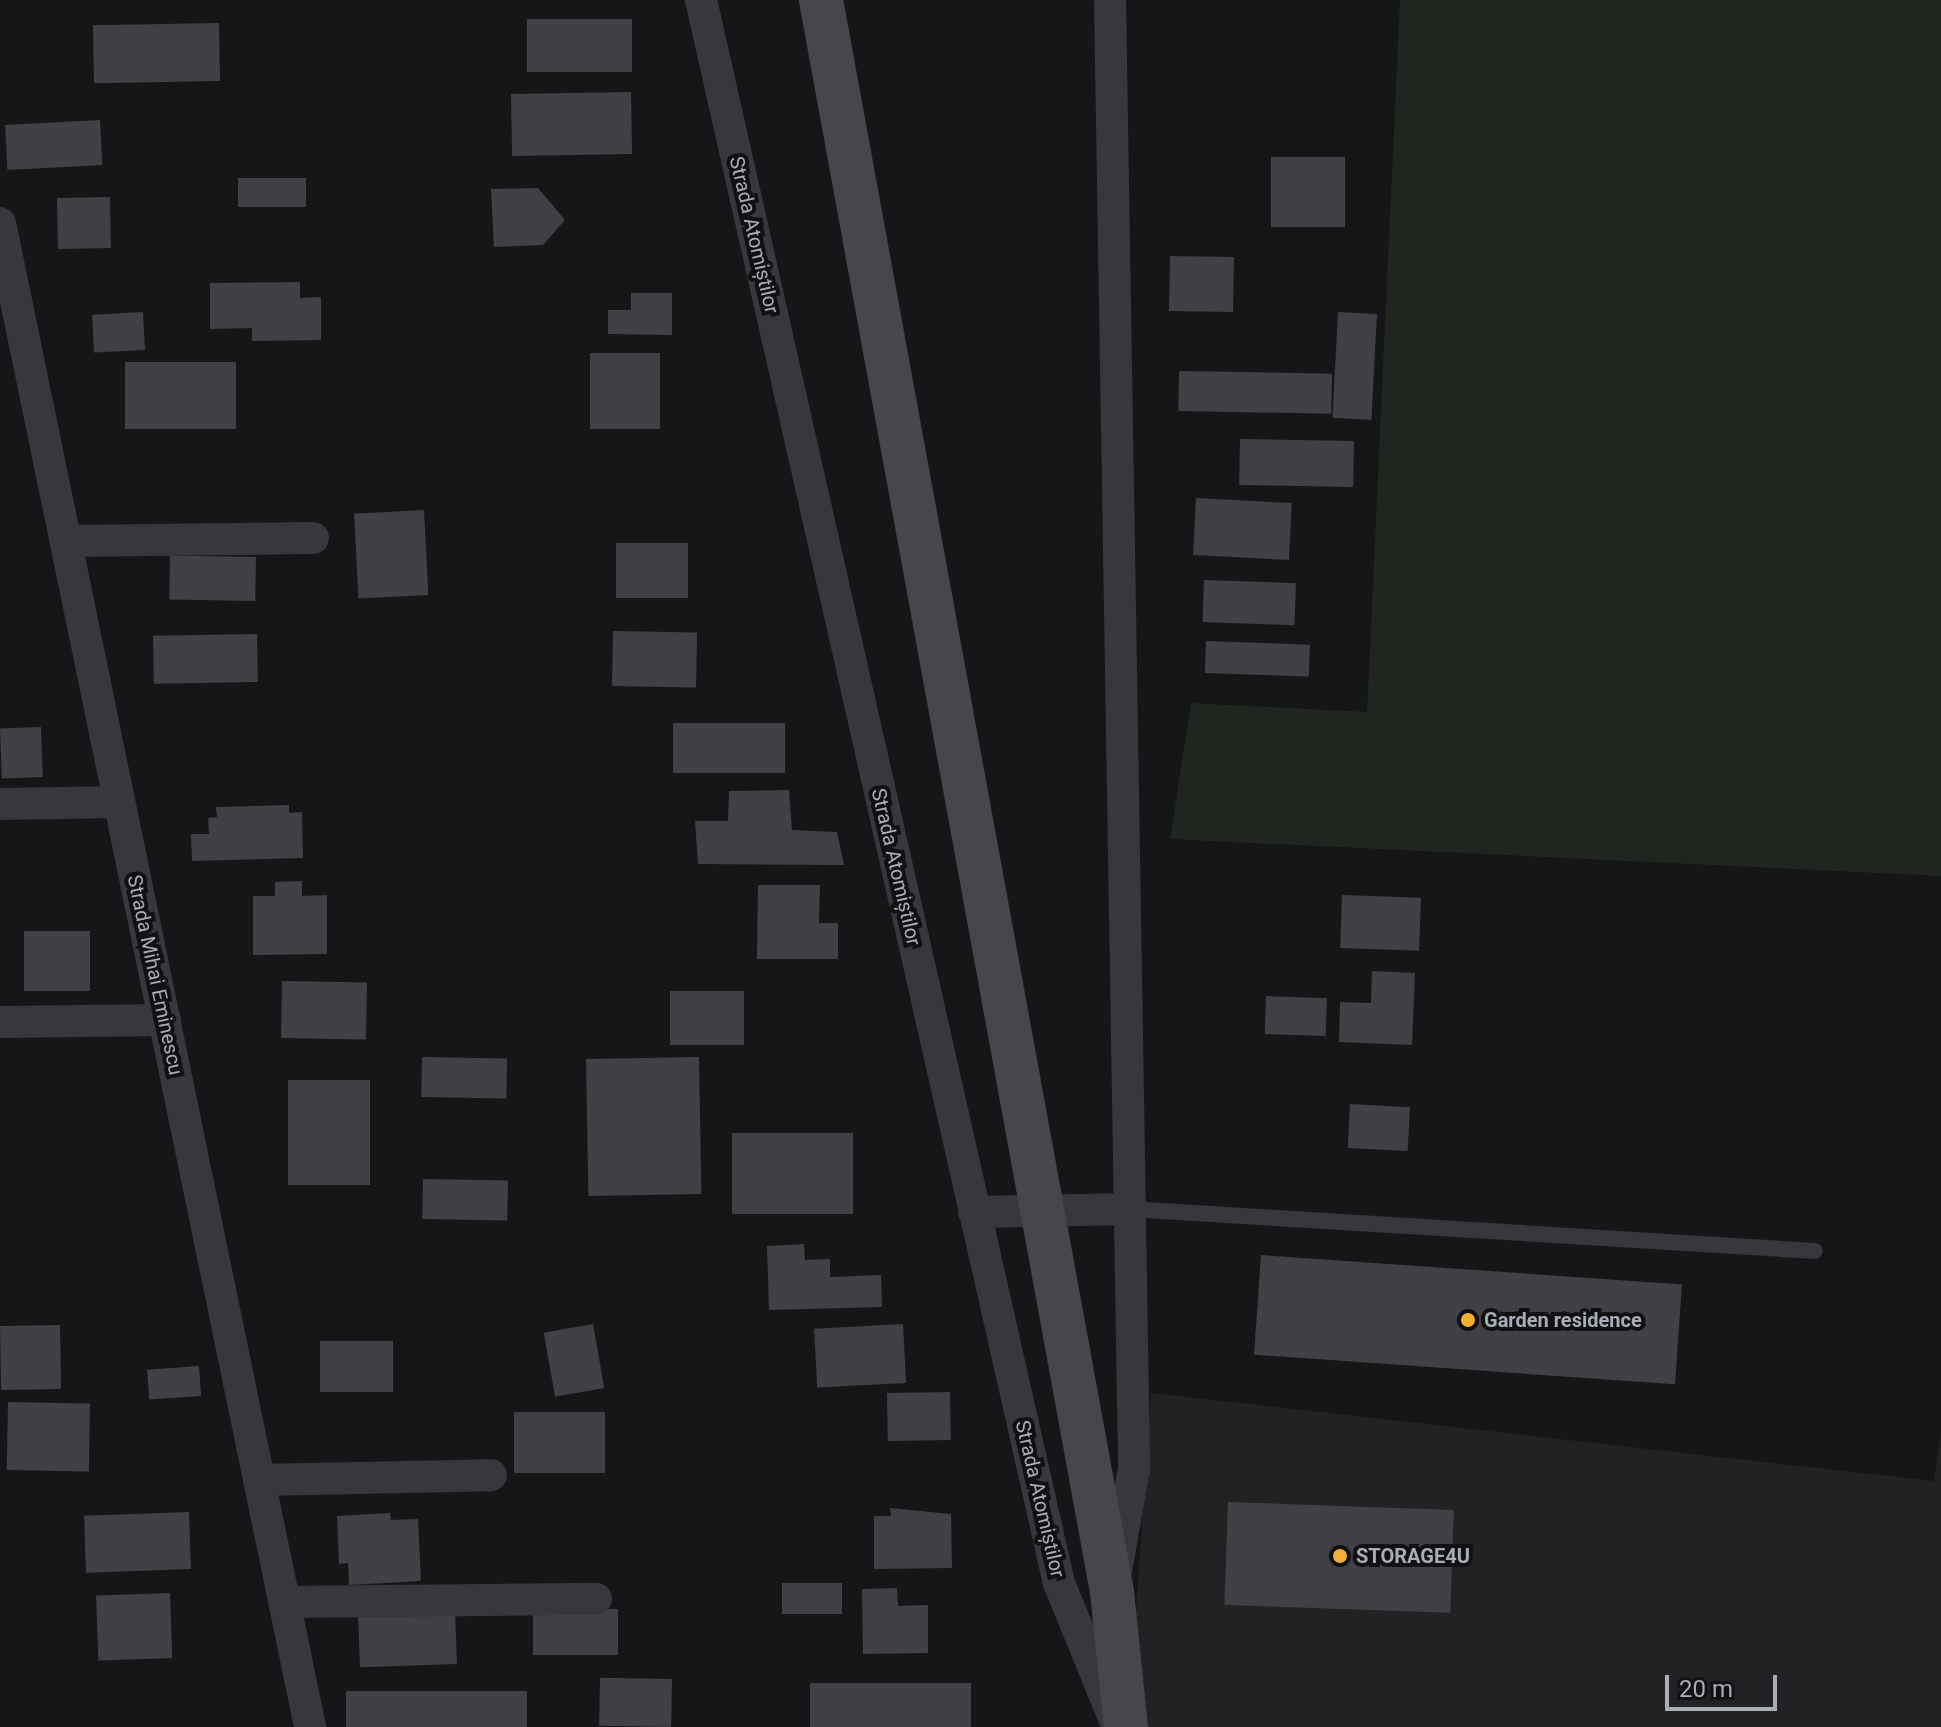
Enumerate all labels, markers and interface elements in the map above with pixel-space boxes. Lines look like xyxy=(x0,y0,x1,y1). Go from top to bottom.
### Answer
street label: Strada Atomiștilor xyxy=(724,154,784,316)
street label: Strada Atomiștilor xyxy=(866,786,926,948)
street label: Strada Mihai Eminescu xyxy=(122,873,188,1077)
place label: Garden residence xyxy=(1484,1308,1642,1332)
marker: Garden residence xyxy=(1459,1311,1477,1329)
street label: Strada Atomiștilor xyxy=(1010,1418,1070,1580)
place label: STORAGE4U xyxy=(1356,1544,1470,1568)
marker: STORAGE4U xyxy=(1331,1547,1349,1565)
scale bar xyxy=(1669,1659,1781,1709)
text: 20 m xyxy=(1679,1675,1733,1703)

